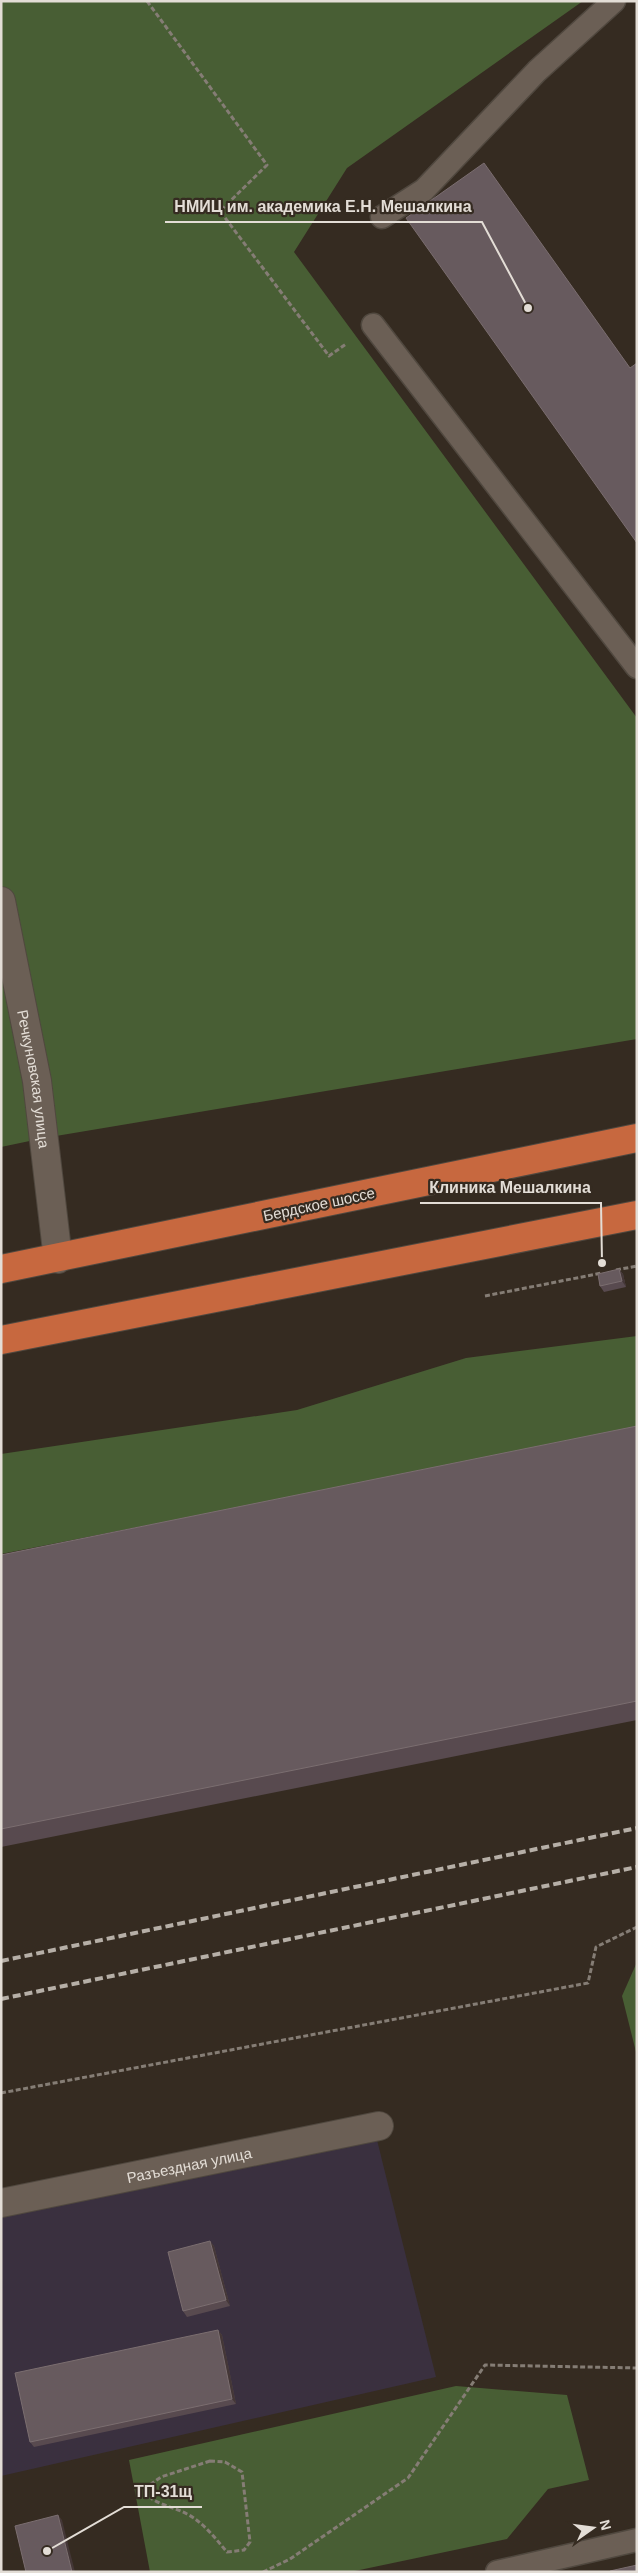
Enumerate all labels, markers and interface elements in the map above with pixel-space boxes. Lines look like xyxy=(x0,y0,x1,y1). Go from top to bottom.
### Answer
callout: НМИЦ им. академика Е.Н. Мешалкина xyxy=(165,191,482,222)
text: НМИЦ им. академика Е.Н. Мешалкина xyxy=(174,198,472,215)
street label: Речкуновская улица xyxy=(14,1008,53,1150)
callout: Клиника Мешалкина xyxy=(420,1172,601,1203)
text: Клиника Мешалкина xyxy=(429,1179,591,1196)
street label: Бердское шоссе xyxy=(262,1184,376,1224)
street label: Разъездная улица xyxy=(125,2144,254,2186)
callout: ТП-31щ xyxy=(124,2476,202,2507)
text: ТП-31щ xyxy=(134,2483,192,2500)
north arrow xyxy=(568,2503,618,2553)
text: N xyxy=(597,2518,615,2532)

